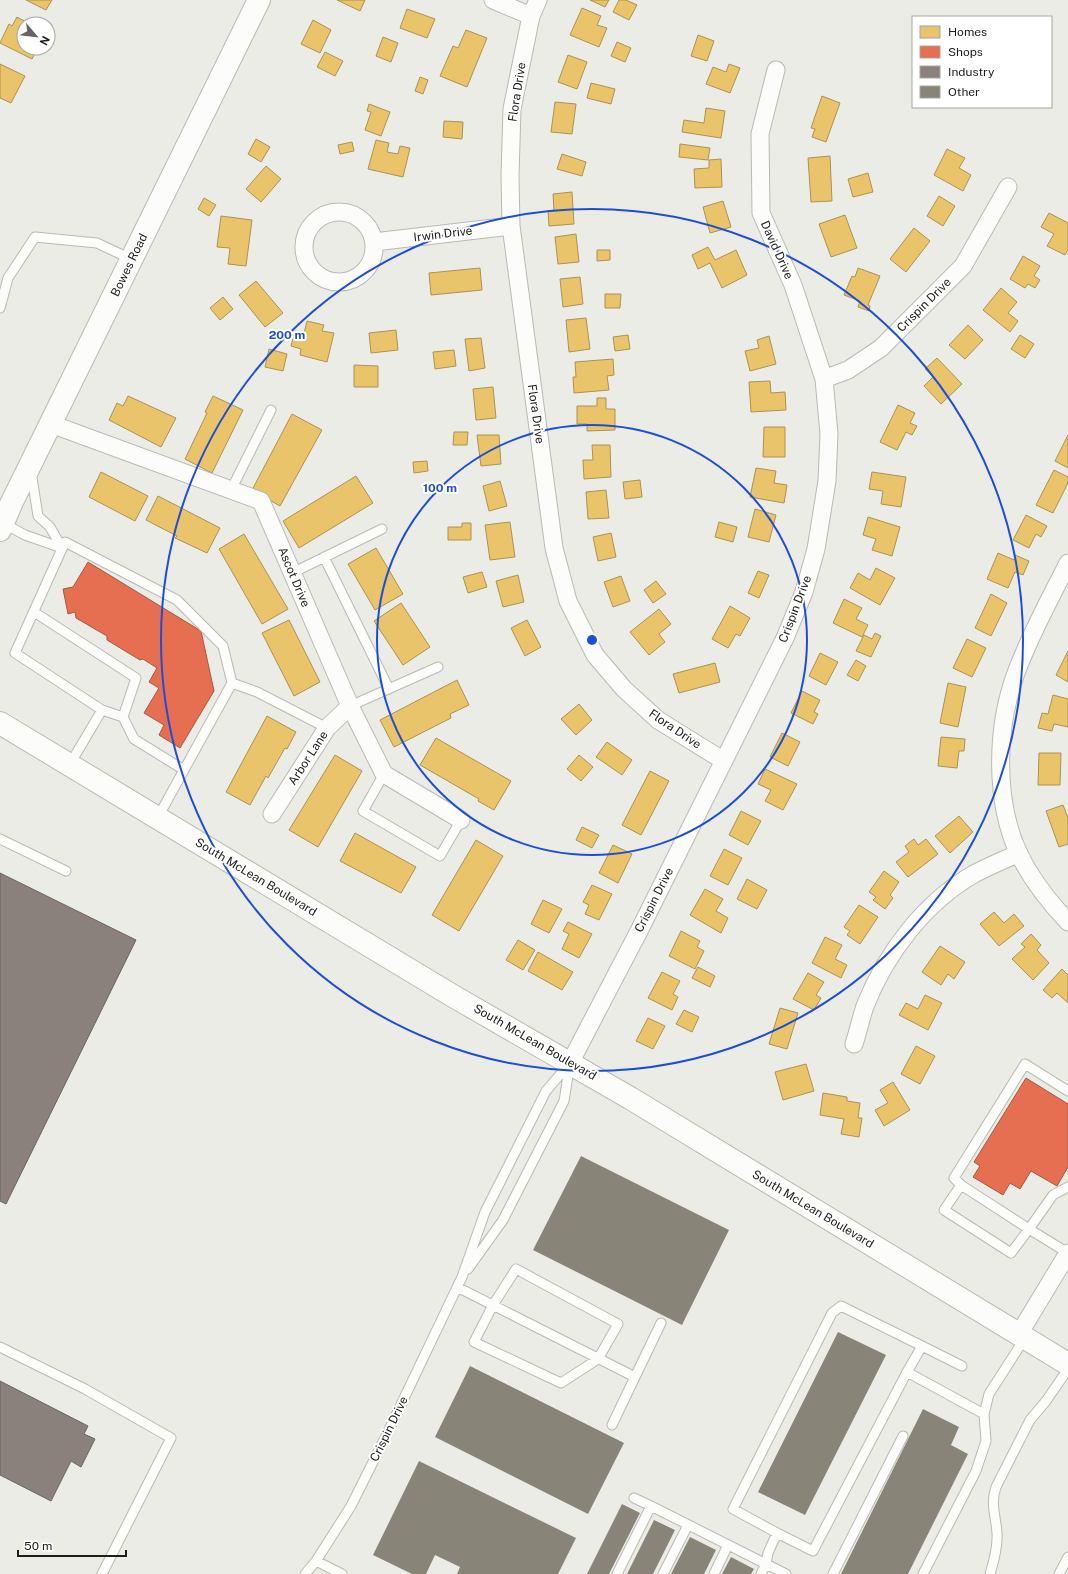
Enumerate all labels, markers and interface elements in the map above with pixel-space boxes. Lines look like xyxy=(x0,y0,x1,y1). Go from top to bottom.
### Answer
north arrow xyxy=(16,16,56,56)
legend xyxy=(912,16,1052,108)
text: Homes xyxy=(948,25,987,39)
text: N xyxy=(38,34,52,47)
text: Shops xyxy=(948,45,983,59)
street label: Flora Drive xyxy=(505,61,529,123)
text: Industry xyxy=(948,65,995,79)
text: Other xyxy=(948,85,980,99)
street label: David Drive xyxy=(758,219,796,282)
street label: Irwin Drive xyxy=(413,223,473,245)
street label: Bowes Road xyxy=(108,231,150,299)
street label: Crispin Drive xyxy=(894,275,954,335)
text: 200 m xyxy=(269,328,305,342)
street label: Flora Drive xyxy=(525,383,547,445)
text: 100 m xyxy=(423,481,457,495)
street label: Ascot Drive xyxy=(275,545,313,609)
street label: Crispin Drive xyxy=(776,573,814,645)
centre of rings xyxy=(585,633,599,647)
street label: Flora Drive xyxy=(646,706,704,752)
street label: Arbor Lane xyxy=(285,728,331,788)
street label: South McLean Boulevard xyxy=(193,835,319,919)
street label: Crispin Drive xyxy=(632,865,676,935)
street label: South McLean Boulevard xyxy=(471,1001,599,1083)
street label: South McLean Boulevard xyxy=(750,1167,876,1251)
street label: Crispin Drive xyxy=(367,1394,411,1464)
scale bar xyxy=(18,1532,126,1558)
text: 50 m xyxy=(24,1539,52,1553)

